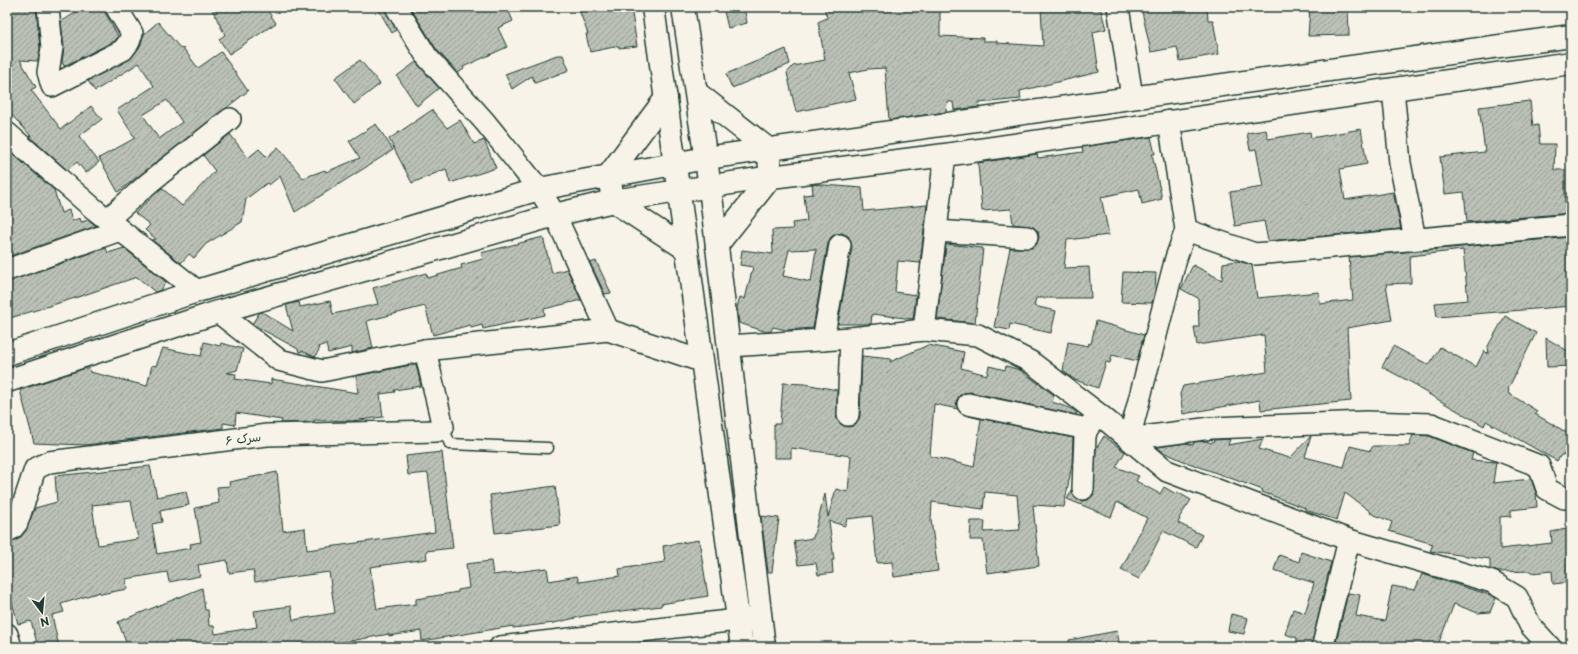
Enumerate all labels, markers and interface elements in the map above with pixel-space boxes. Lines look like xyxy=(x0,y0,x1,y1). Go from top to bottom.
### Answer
street label: سرک ۶ xyxy=(224,427,262,449)
north arrow xyxy=(22,592,62,632)
text: N xyxy=(38,613,51,632)

